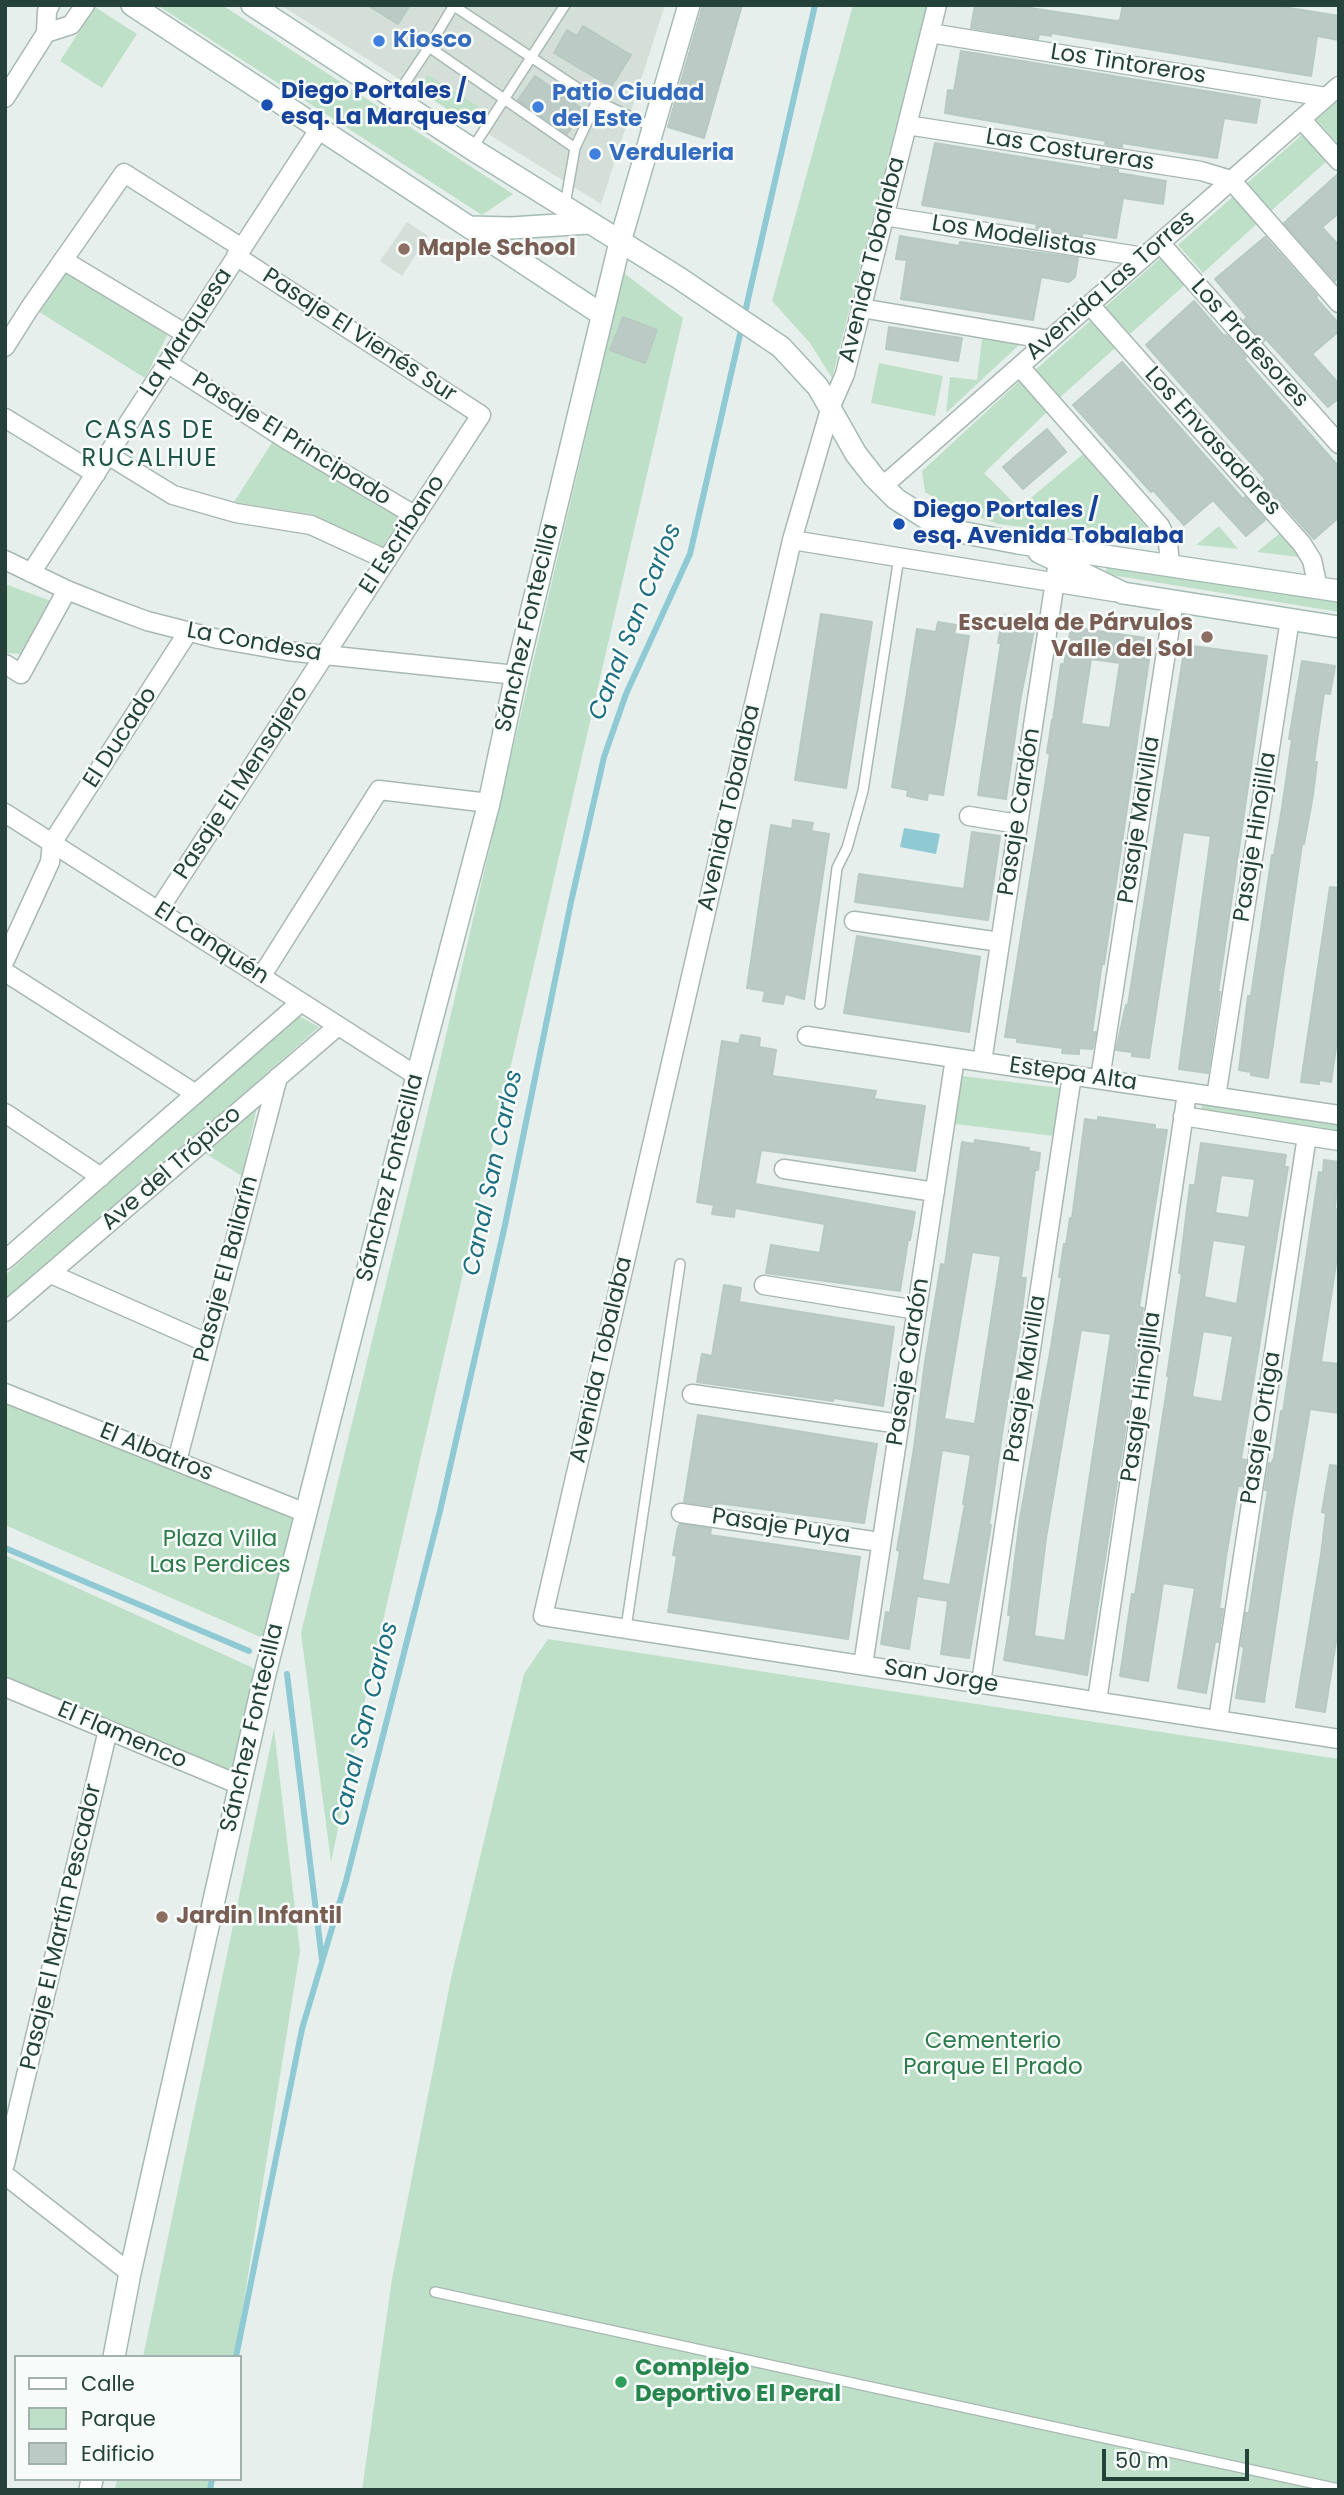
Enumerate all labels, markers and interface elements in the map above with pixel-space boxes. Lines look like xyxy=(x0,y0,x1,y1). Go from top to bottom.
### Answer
place label: Kiosco xyxy=(393,27,472,55)
marker: Kiosco xyxy=(371,33,387,49)
street label: Los Tintoreros xyxy=(1048,39,1208,91)
place label: Diego Portales / esq. La Marquesa xyxy=(281,78,487,132)
place label: Patio Ciudad del Este xyxy=(552,80,704,134)
marker: Diego Portales / esq. La Marquesa xyxy=(259,97,275,113)
marker: Patio Ciudad del Este xyxy=(530,99,546,115)
street label: Las Costureras xyxy=(984,124,1156,178)
place label: Verduleria xyxy=(609,140,734,168)
marker: Verduleria xyxy=(587,146,603,162)
street label: Avenida Tobalaba xyxy=(834,154,912,366)
street label: Avenida Las Torres xyxy=(1021,205,1201,367)
street label: Los Modelistas xyxy=(930,210,1098,264)
place label: Maple School xyxy=(418,235,576,263)
marker: Maple School xyxy=(396,241,412,257)
street label: Pasaje El Vienés Sur xyxy=(257,263,461,409)
street label: La Marquesa xyxy=(135,264,239,402)
street label: Los Profesores xyxy=(1184,274,1314,414)
street label: Los Envasadores xyxy=(1138,362,1286,522)
street label: Pasaje El Principado xyxy=(186,368,396,512)
district label: CASAS DE RUCALHUE xyxy=(83,418,217,474)
street label: El Escribano xyxy=(354,470,452,600)
place label: Diego Portales / esq. Avenida Tobalaba xyxy=(913,497,1184,551)
marker: Diego Portales / esq. Avenida Tobalaba xyxy=(891,516,907,532)
water label: Canal San Carlos xyxy=(583,519,689,725)
street label: Sánchez Fontecilla xyxy=(491,521,565,735)
place label: Escuela de Párvulos Valle del Sol xyxy=(958,610,1193,664)
street label: La Condesa xyxy=(185,618,323,668)
marker: Escuela de Párvulos Valle del Sol xyxy=(1199,629,1215,645)
street label: Pasaje El Mensajero xyxy=(169,681,315,885)
street label: El Ducado xyxy=(78,683,164,793)
street label: Avenida Tobalaba xyxy=(693,702,767,914)
street label: Pasaje Cardón xyxy=(993,726,1047,898)
street label: Pasaje Malvilla xyxy=(1113,734,1167,906)
street label: Pasaje Hinojilla xyxy=(1229,750,1283,924)
street label: El Canquén xyxy=(149,897,273,991)
street label: Estepa Alta xyxy=(1007,1052,1139,1098)
water label: Canal San Carlos xyxy=(458,1068,530,1278)
street label: Sánchez Fontecilla xyxy=(352,1071,430,1285)
street label: Ave del Trópico xyxy=(97,1101,247,1237)
street label: Pasaje El Bailarín xyxy=(189,1173,265,1365)
street label: Avenida Tobalaba xyxy=(565,1254,639,1466)
street label: Pasaje Cardón xyxy=(882,1276,936,1448)
street label: Pasaje Malvilla xyxy=(999,1293,1053,1465)
street label: Pasaje Hinojilla xyxy=(1116,1310,1168,1484)
street label: Pasaje Ortiga xyxy=(1236,1350,1288,1506)
street label: El Albatros xyxy=(95,1418,217,1488)
street label: Pasaje Puya xyxy=(710,1504,852,1550)
park label: Plaza Villa Las Perdices xyxy=(149,1526,291,1580)
water label: Canal San Carlos xyxy=(327,1619,405,1829)
street label: Sánchez Fontecilla xyxy=(216,1621,290,1835)
street label: San Jorge xyxy=(882,1654,1000,1700)
street label: El Flamenco xyxy=(53,1696,191,1776)
street label: Pasaje El Martín Pescador xyxy=(16,1781,108,2073)
place label: Jardin Infantil xyxy=(176,1903,342,1931)
marker: Jardin Infantil xyxy=(154,1909,170,1925)
park label: Cementerio Parque El Prado xyxy=(903,2028,1083,2082)
legend xyxy=(14,2355,242,2481)
place label: Complejo Deportivo El Peral xyxy=(635,2355,841,2409)
text: Calle xyxy=(81,2369,135,2398)
marker: Complejo Deportivo El Peral xyxy=(613,2374,629,2390)
text: Parque xyxy=(81,2404,156,2433)
scale bar xyxy=(1106,2436,1253,2480)
text: Edificio xyxy=(81,2439,155,2468)
text: 50 m xyxy=(1115,2446,1169,2475)

